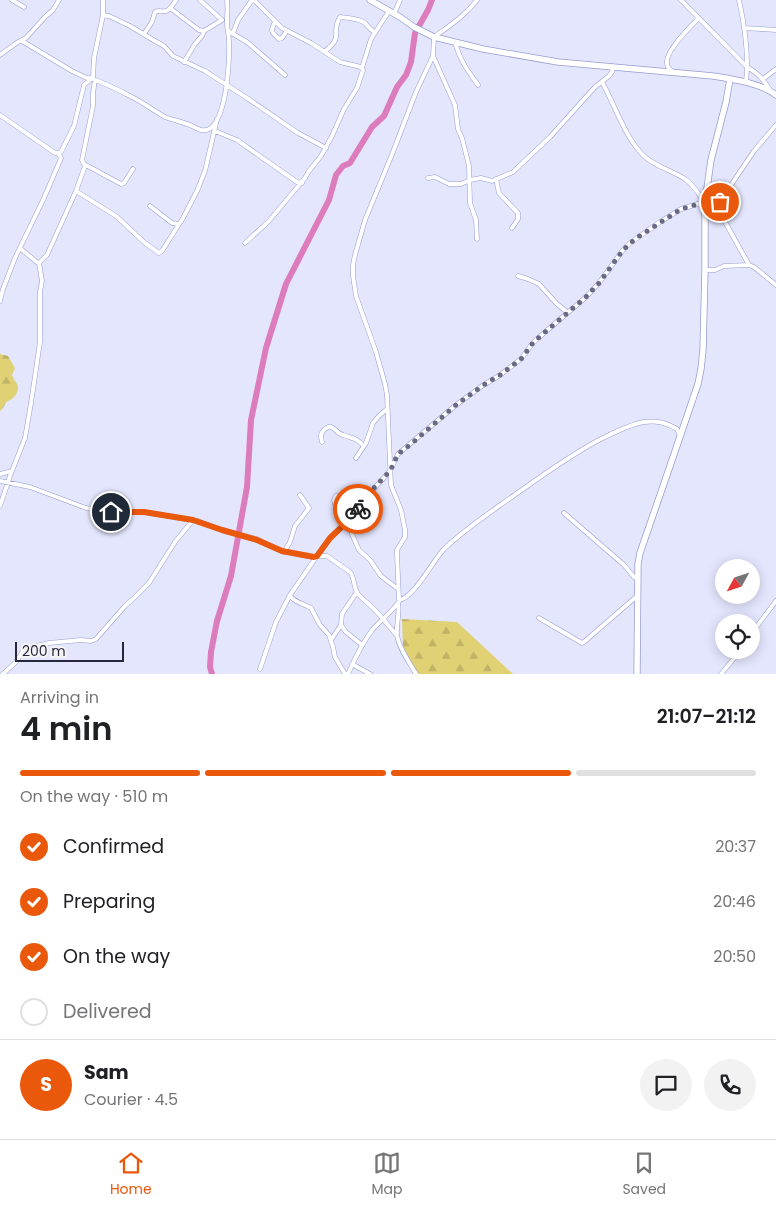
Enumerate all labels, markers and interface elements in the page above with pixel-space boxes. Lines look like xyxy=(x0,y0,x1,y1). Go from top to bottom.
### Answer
pin xyxy=(699,181,741,223)
icon: bag xyxy=(706,188,734,216)
courier xyxy=(333,484,383,534)
pin xyxy=(90,491,132,533)
icon: bike xyxy=(344,495,372,523)
icon: home xyxy=(97,498,125,526)
north arrow xyxy=(715,559,760,604)
map controls xyxy=(715,559,760,659)
button: locate xyxy=(715,614,760,659)
scale bar xyxy=(15,639,124,662)
text: 200 m xyxy=(22,641,66,661)
text: Arriving in xyxy=(20,686,99,709)
text: 21:07–21:12 xyxy=(657,703,756,730)
text: 4 min xyxy=(20,706,112,751)
text: On the way · 510 m xyxy=(20,785,168,808)
icon: check xyxy=(20,833,48,861)
text: Confirmed xyxy=(63,833,164,860)
text: 20:37 xyxy=(715,835,756,858)
icon: check xyxy=(20,888,48,916)
text: Preparing xyxy=(63,888,155,915)
text: 20:46 xyxy=(713,890,756,913)
icon: check xyxy=(20,943,48,971)
text: On the way xyxy=(63,943,170,970)
text: 20:50 xyxy=(713,945,756,968)
text: Delivered xyxy=(63,998,152,1025)
text: Sam xyxy=(84,1059,129,1086)
button: chat xyxy=(640,1059,692,1111)
button: phone xyxy=(704,1059,756,1111)
text: S xyxy=(40,1071,52,1098)
text: Courier · 4.5 xyxy=(84,1088,178,1111)
tab: Home xyxy=(110,1149,152,1200)
tab: Map xyxy=(372,1149,403,1200)
tab: Saved xyxy=(622,1149,666,1200)

